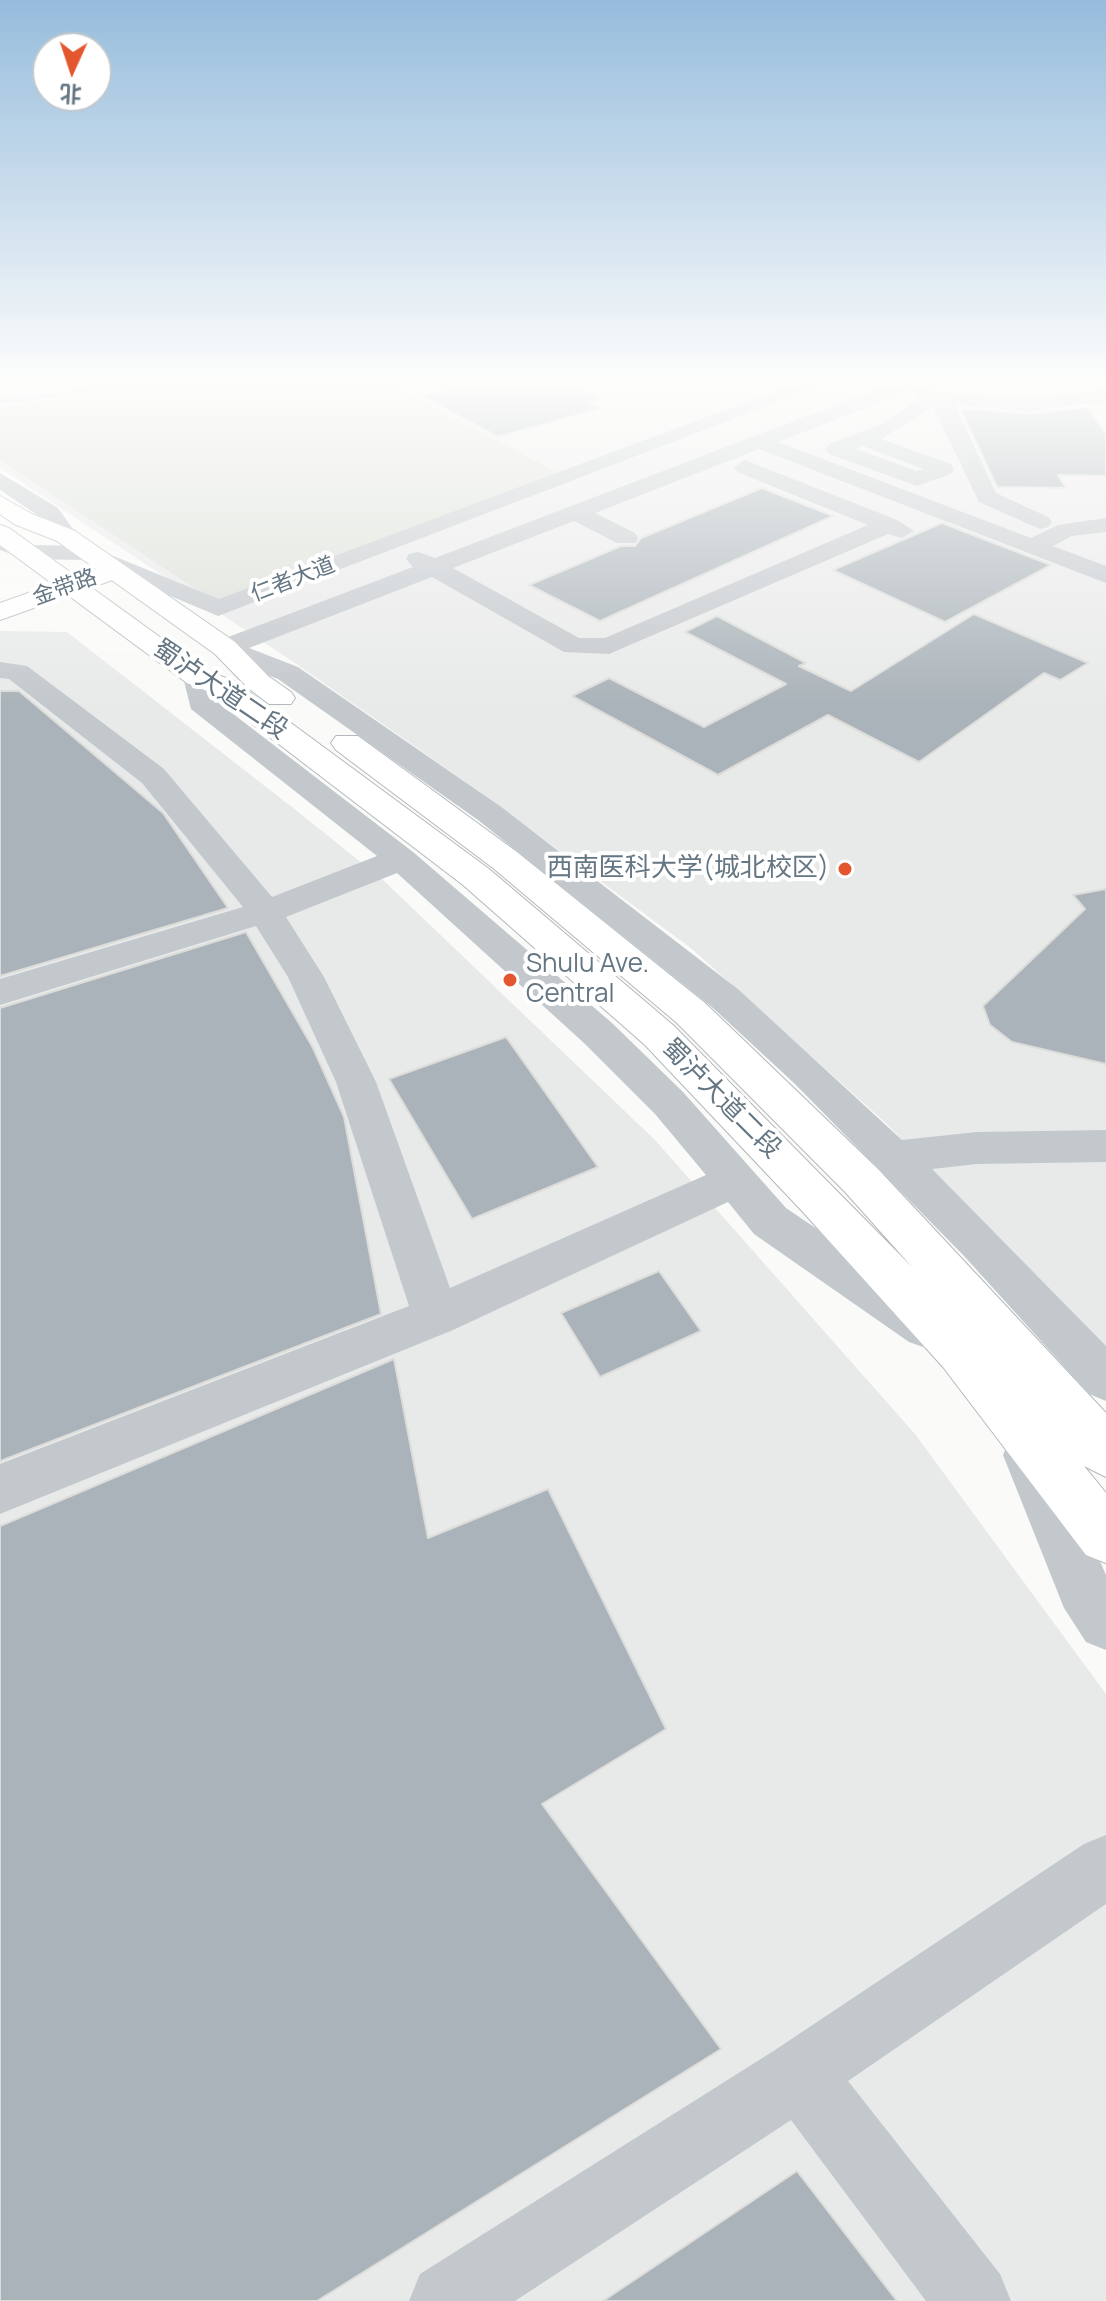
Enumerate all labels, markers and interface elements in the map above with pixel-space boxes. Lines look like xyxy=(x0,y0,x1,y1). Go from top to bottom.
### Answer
north arrow xyxy=(32,32,112,112)
text: 北 xyxy=(59,78,83,110)
street label: 仁者大道 xyxy=(247,552,339,608)
street label: 金带路 xyxy=(29,564,101,612)
street label: 蜀泸大道二段 xyxy=(147,633,293,747)
place label: 西南医科大学(城北校区) xyxy=(547,853,829,885)
marker: 西南医科大学(城北校区) xyxy=(836,860,854,878)
place label: Shulu Ave. Central xyxy=(526,949,649,1010)
marker: Shulu Ave. Central xyxy=(501,971,519,989)
street label: 蜀泸大道二段 xyxy=(655,1033,787,1165)

